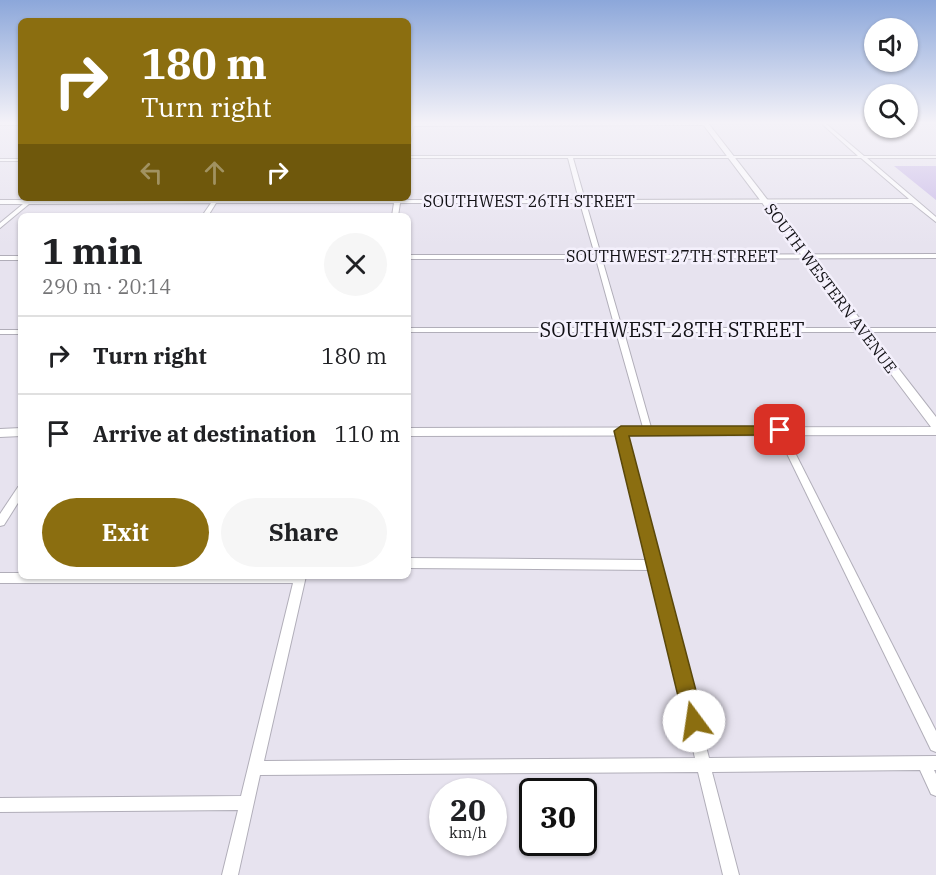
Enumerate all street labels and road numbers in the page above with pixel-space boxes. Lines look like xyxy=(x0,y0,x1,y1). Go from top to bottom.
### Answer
street label: SOUTHWEST 26TH STREET xyxy=(423,191,635,211)
street label: SOUTH WESTERN AVENUE xyxy=(761,199,901,377)
street label: SOUTHWEST 27TH STREET xyxy=(566,246,778,266)
street label: SOUTHWEST 28TH STREET xyxy=(540,316,805,343)

